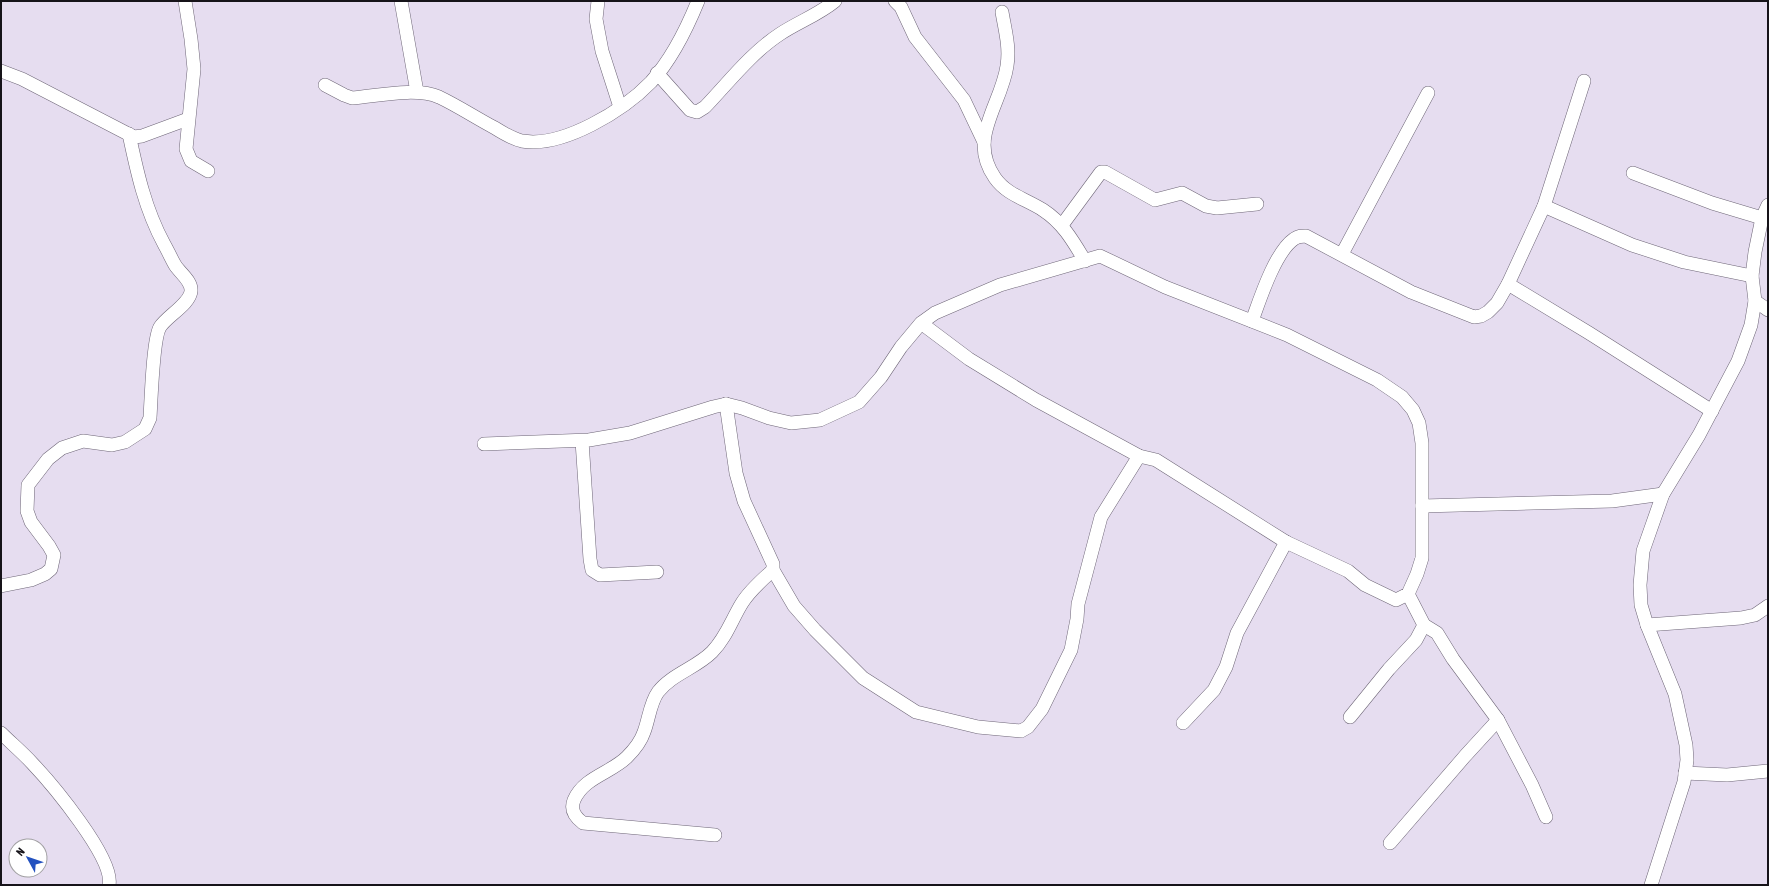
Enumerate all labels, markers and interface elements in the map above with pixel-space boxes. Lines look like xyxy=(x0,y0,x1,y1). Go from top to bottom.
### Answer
north arrow xyxy=(8,838,48,878)
text: N xyxy=(14,845,27,858)

